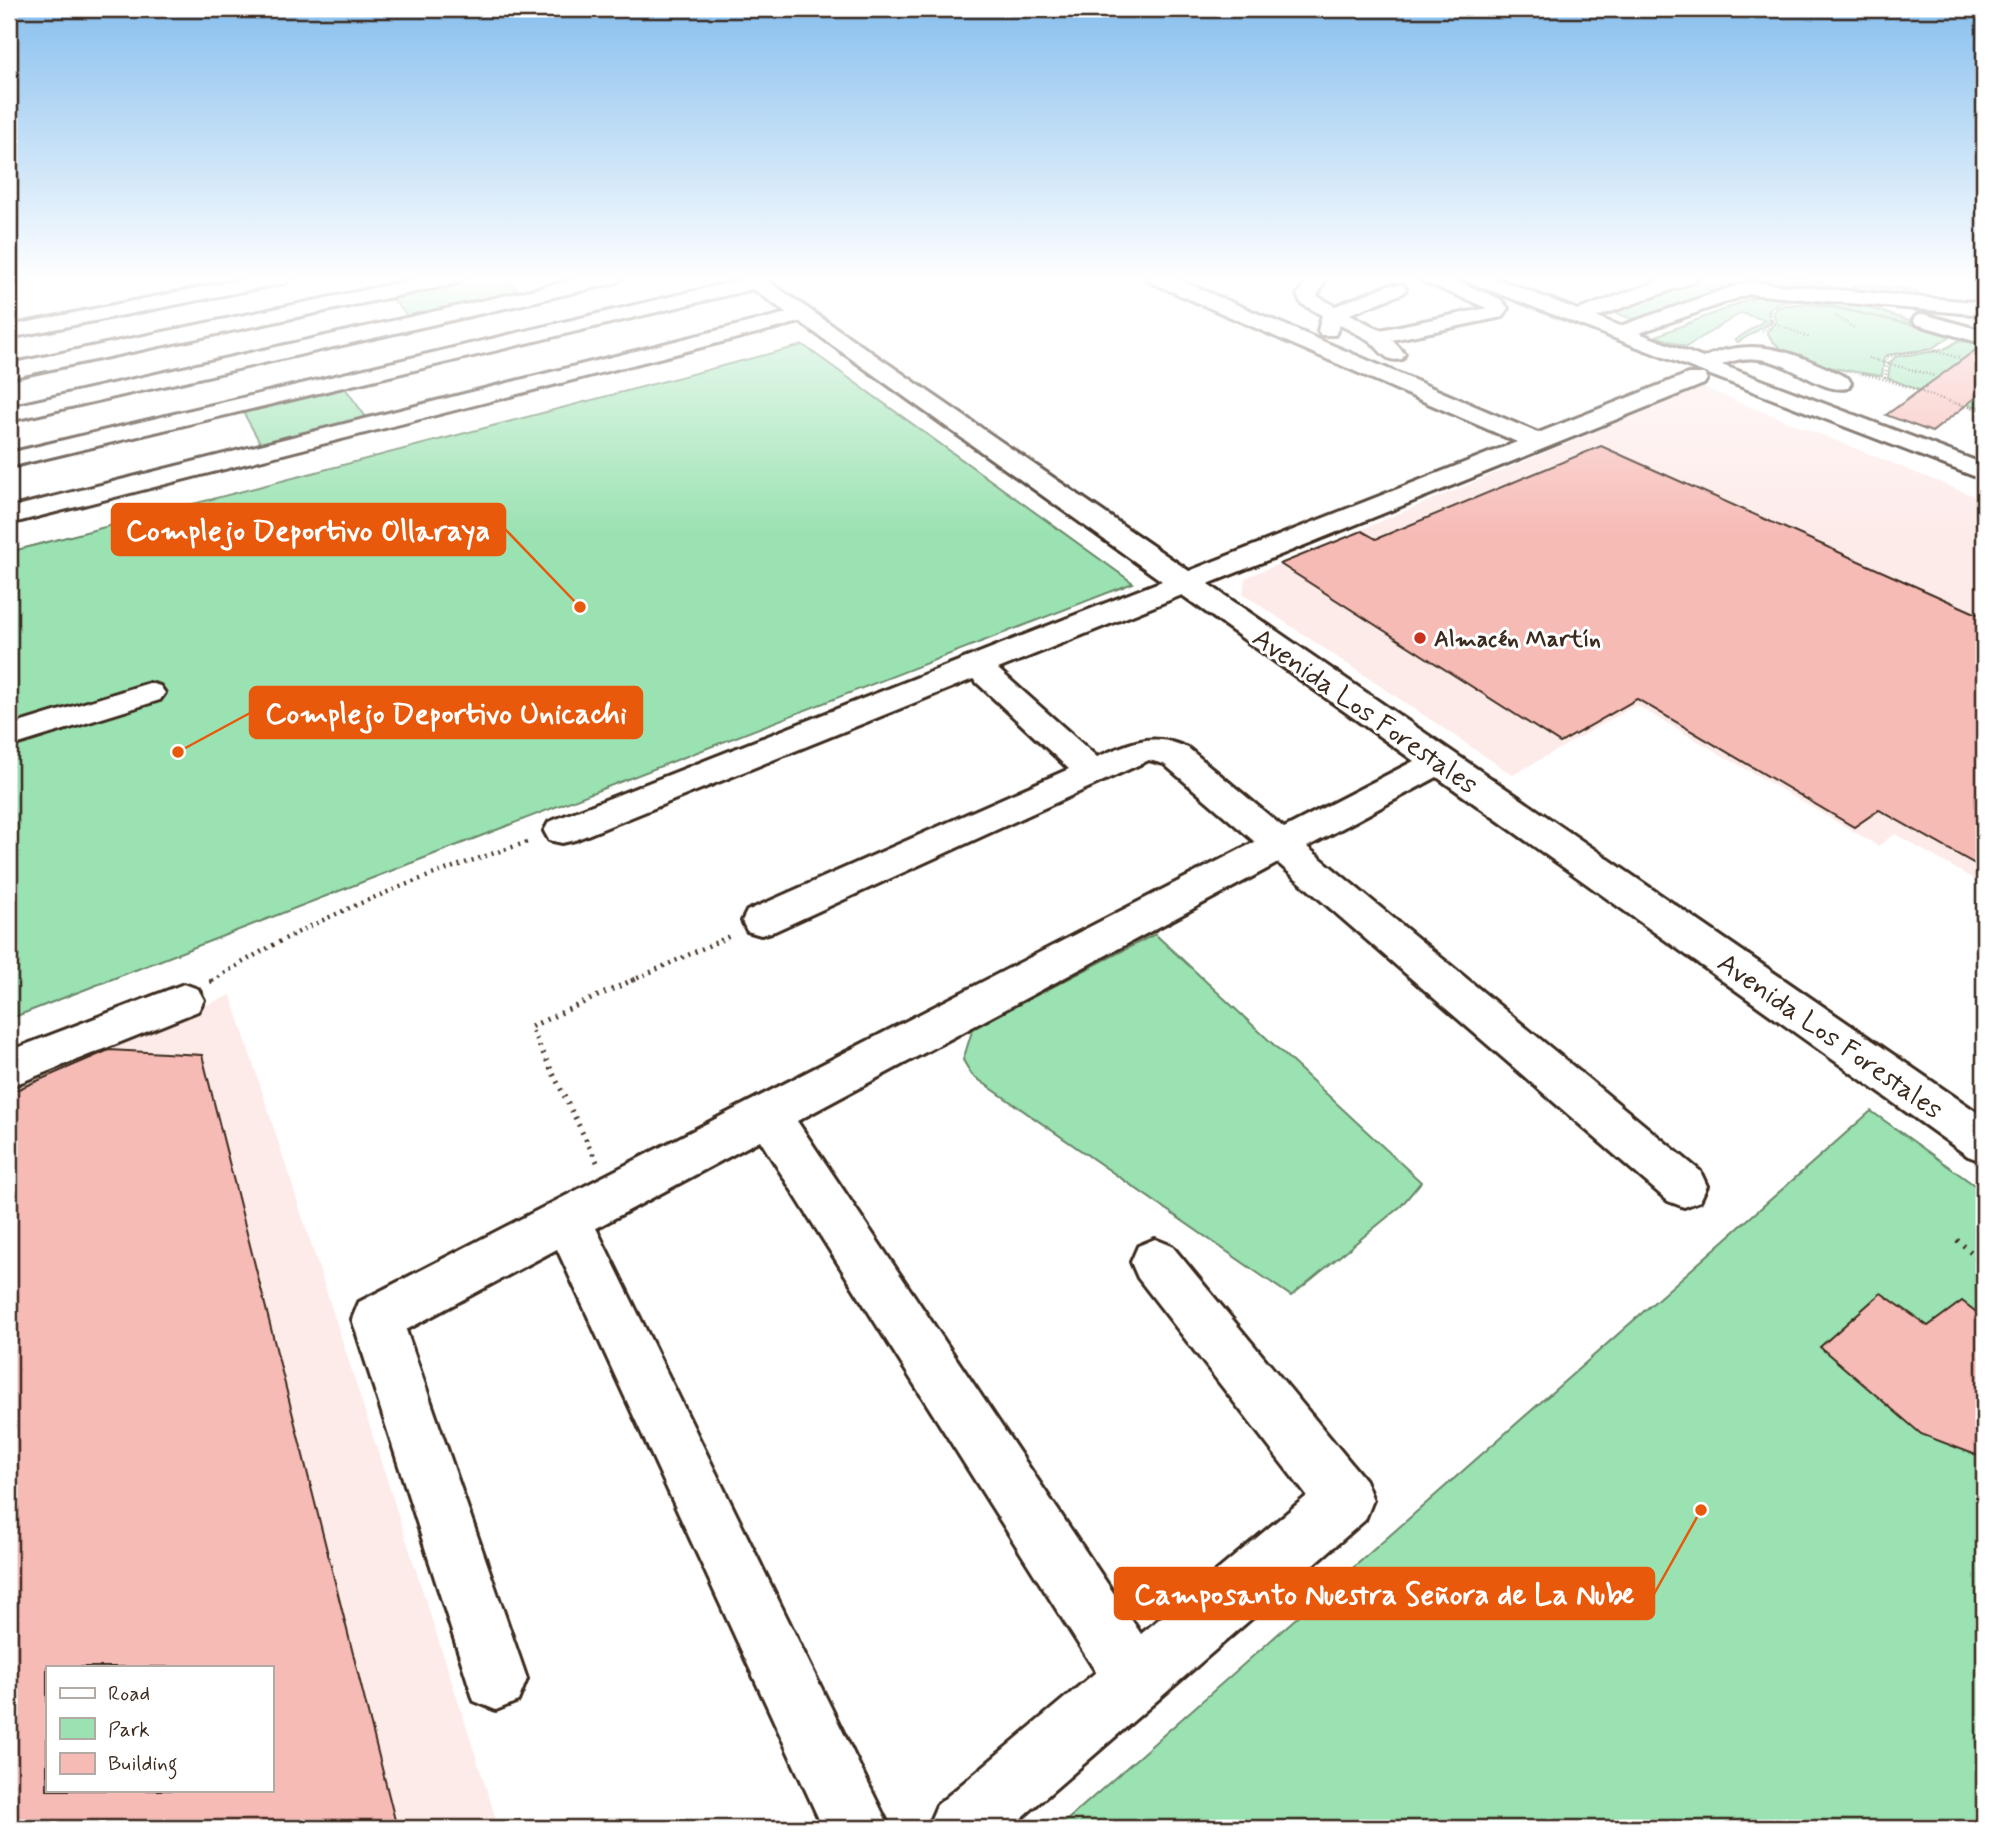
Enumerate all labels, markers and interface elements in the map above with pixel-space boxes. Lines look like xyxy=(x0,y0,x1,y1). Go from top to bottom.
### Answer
callout: Complejo Deportivo Ollaraya xyxy=(112,504,505,555)
text: Complejo Deportivo Ollaraya xyxy=(126,512,490,551)
street label: Avenida Los Forestales xyxy=(1244,620,1485,804)
place label: Almacén Martín xyxy=(1434,625,1601,655)
marker: Almacén Martín xyxy=(1412,630,1428,646)
callout: Complejo Deportivo Unicachi xyxy=(250,687,642,738)
text: Complejo Deportivo Unicachi xyxy=(265,695,627,734)
street label: Avenida Los Forestales xyxy=(1709,945,1950,1129)
callout: Camposanto Nuestra Señora de La Nube xyxy=(1115,1568,1654,1619)
text: Camposanto Nuestra Señora de La Nube xyxy=(1134,1576,1634,1615)
legend xyxy=(46,1666,273,1792)
text: Road xyxy=(108,1680,150,1708)
text: Park xyxy=(108,1716,150,1744)
text: Building xyxy=(108,1750,178,1780)

